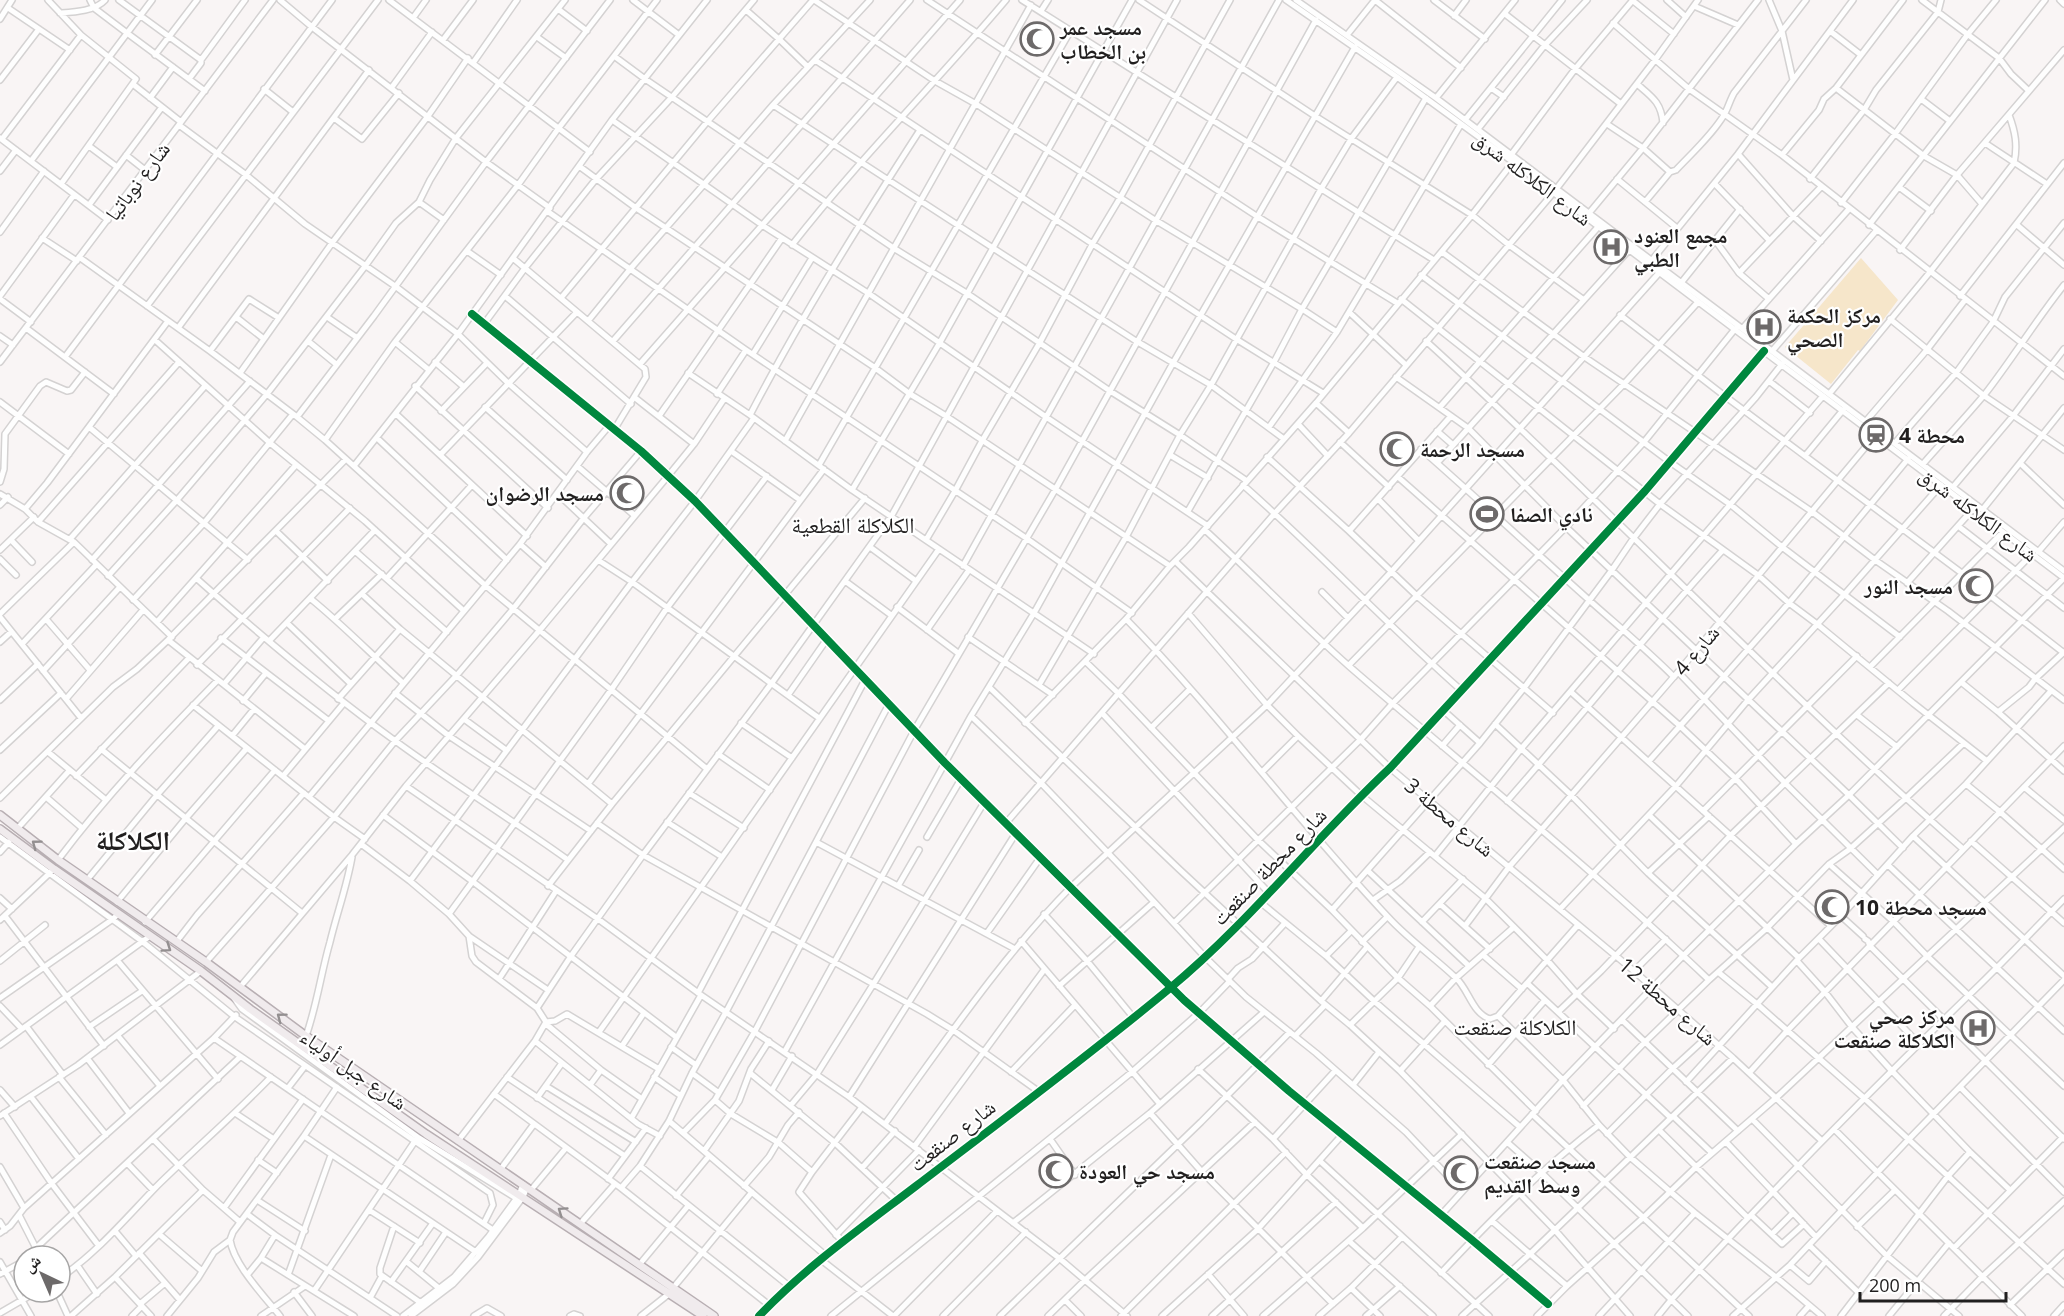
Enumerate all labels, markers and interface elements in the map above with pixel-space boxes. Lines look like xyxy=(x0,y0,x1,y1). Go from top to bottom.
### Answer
place label: مسجد عمر بن الخطاب xyxy=(1059,13,1146,65)
mosque icon: مسجد عمر بن الخطاب xyxy=(1019,21,1055,57)
street label: شارع الكلاكله شرق xyxy=(1468,124,1598,232)
street label: شارع نوباتيا xyxy=(98,136,176,226)
place label: مجمع العنود الطبي xyxy=(1634,221,1727,276)
hospital icon: مجمع العنود الطبي xyxy=(1593,229,1629,265)
place label: مركز الحكمة الصحي xyxy=(1787,301,1881,356)
hospital icon: مركز الحكمة الصحي xyxy=(1746,309,1782,345)
station icon: محطة 4 xyxy=(1858,417,1894,453)
place label: محطة 4 xyxy=(1899,421,1965,449)
mosque icon: مسجد الرحمة xyxy=(1379,431,1415,467)
place label: مسجد الرحمة xyxy=(1420,435,1525,463)
street label: شارع الكلاكله شرق xyxy=(1914,460,2044,568)
mosque icon: مسجد الرضوان xyxy=(609,475,645,511)
place label: مسجد الرضوان xyxy=(486,479,604,507)
sports icon: نادي الصفا xyxy=(1469,496,1505,532)
place label: نادي الصفا xyxy=(1510,500,1593,531)
district label: الكلاكلة القطعية xyxy=(792,509,914,539)
mosque icon: مسجد النور xyxy=(1958,568,1994,604)
place label: مسجد النور xyxy=(1863,572,1953,600)
street label: شارع 4 xyxy=(1667,619,1725,681)
street label: شارع محطة 3 xyxy=(1399,771,1501,863)
street label: شارع محطة صنقعت xyxy=(1206,801,1332,931)
district label: الكلاكلة xyxy=(96,821,170,858)
one-way arrow xyxy=(32,840,43,851)
mosque icon: مسجد محطة 10 xyxy=(1814,889,1850,925)
place label: مسجد محطة 10 xyxy=(1855,893,1987,921)
one-way arrow xyxy=(161,941,172,952)
street label: شارع محطة 12 xyxy=(1613,951,1723,1051)
place label: مركز صحي الكلاكلة صنقعت xyxy=(1834,1002,1955,1054)
hospital icon: مركز صحي الكلاكلة صنقعت xyxy=(1960,1010,1996,1046)
district label: الكلاكلة صنقعت xyxy=(1454,1011,1576,1041)
one-way arrow xyxy=(276,1013,287,1024)
street label: شارع جبل أولياء xyxy=(295,1022,413,1116)
street label: شارع صنقعت xyxy=(903,1093,1001,1177)
place label: مسجد صنقعت وسط القديم xyxy=(1484,1147,1596,1200)
mosque icon: مسجد حي العودة xyxy=(1038,1153,1074,1189)
mosque icon: مسجد صنقعت وسط القديم xyxy=(1443,1155,1479,1191)
place label: مسجد حي العودة xyxy=(1079,1157,1215,1188)
one-way arrow xyxy=(557,1207,568,1218)
north arrow xyxy=(12,1244,72,1304)
text: ش xyxy=(18,1249,45,1277)
scale bar xyxy=(1860,1265,2006,1303)
text: 200 m xyxy=(1869,1273,1921,1297)

